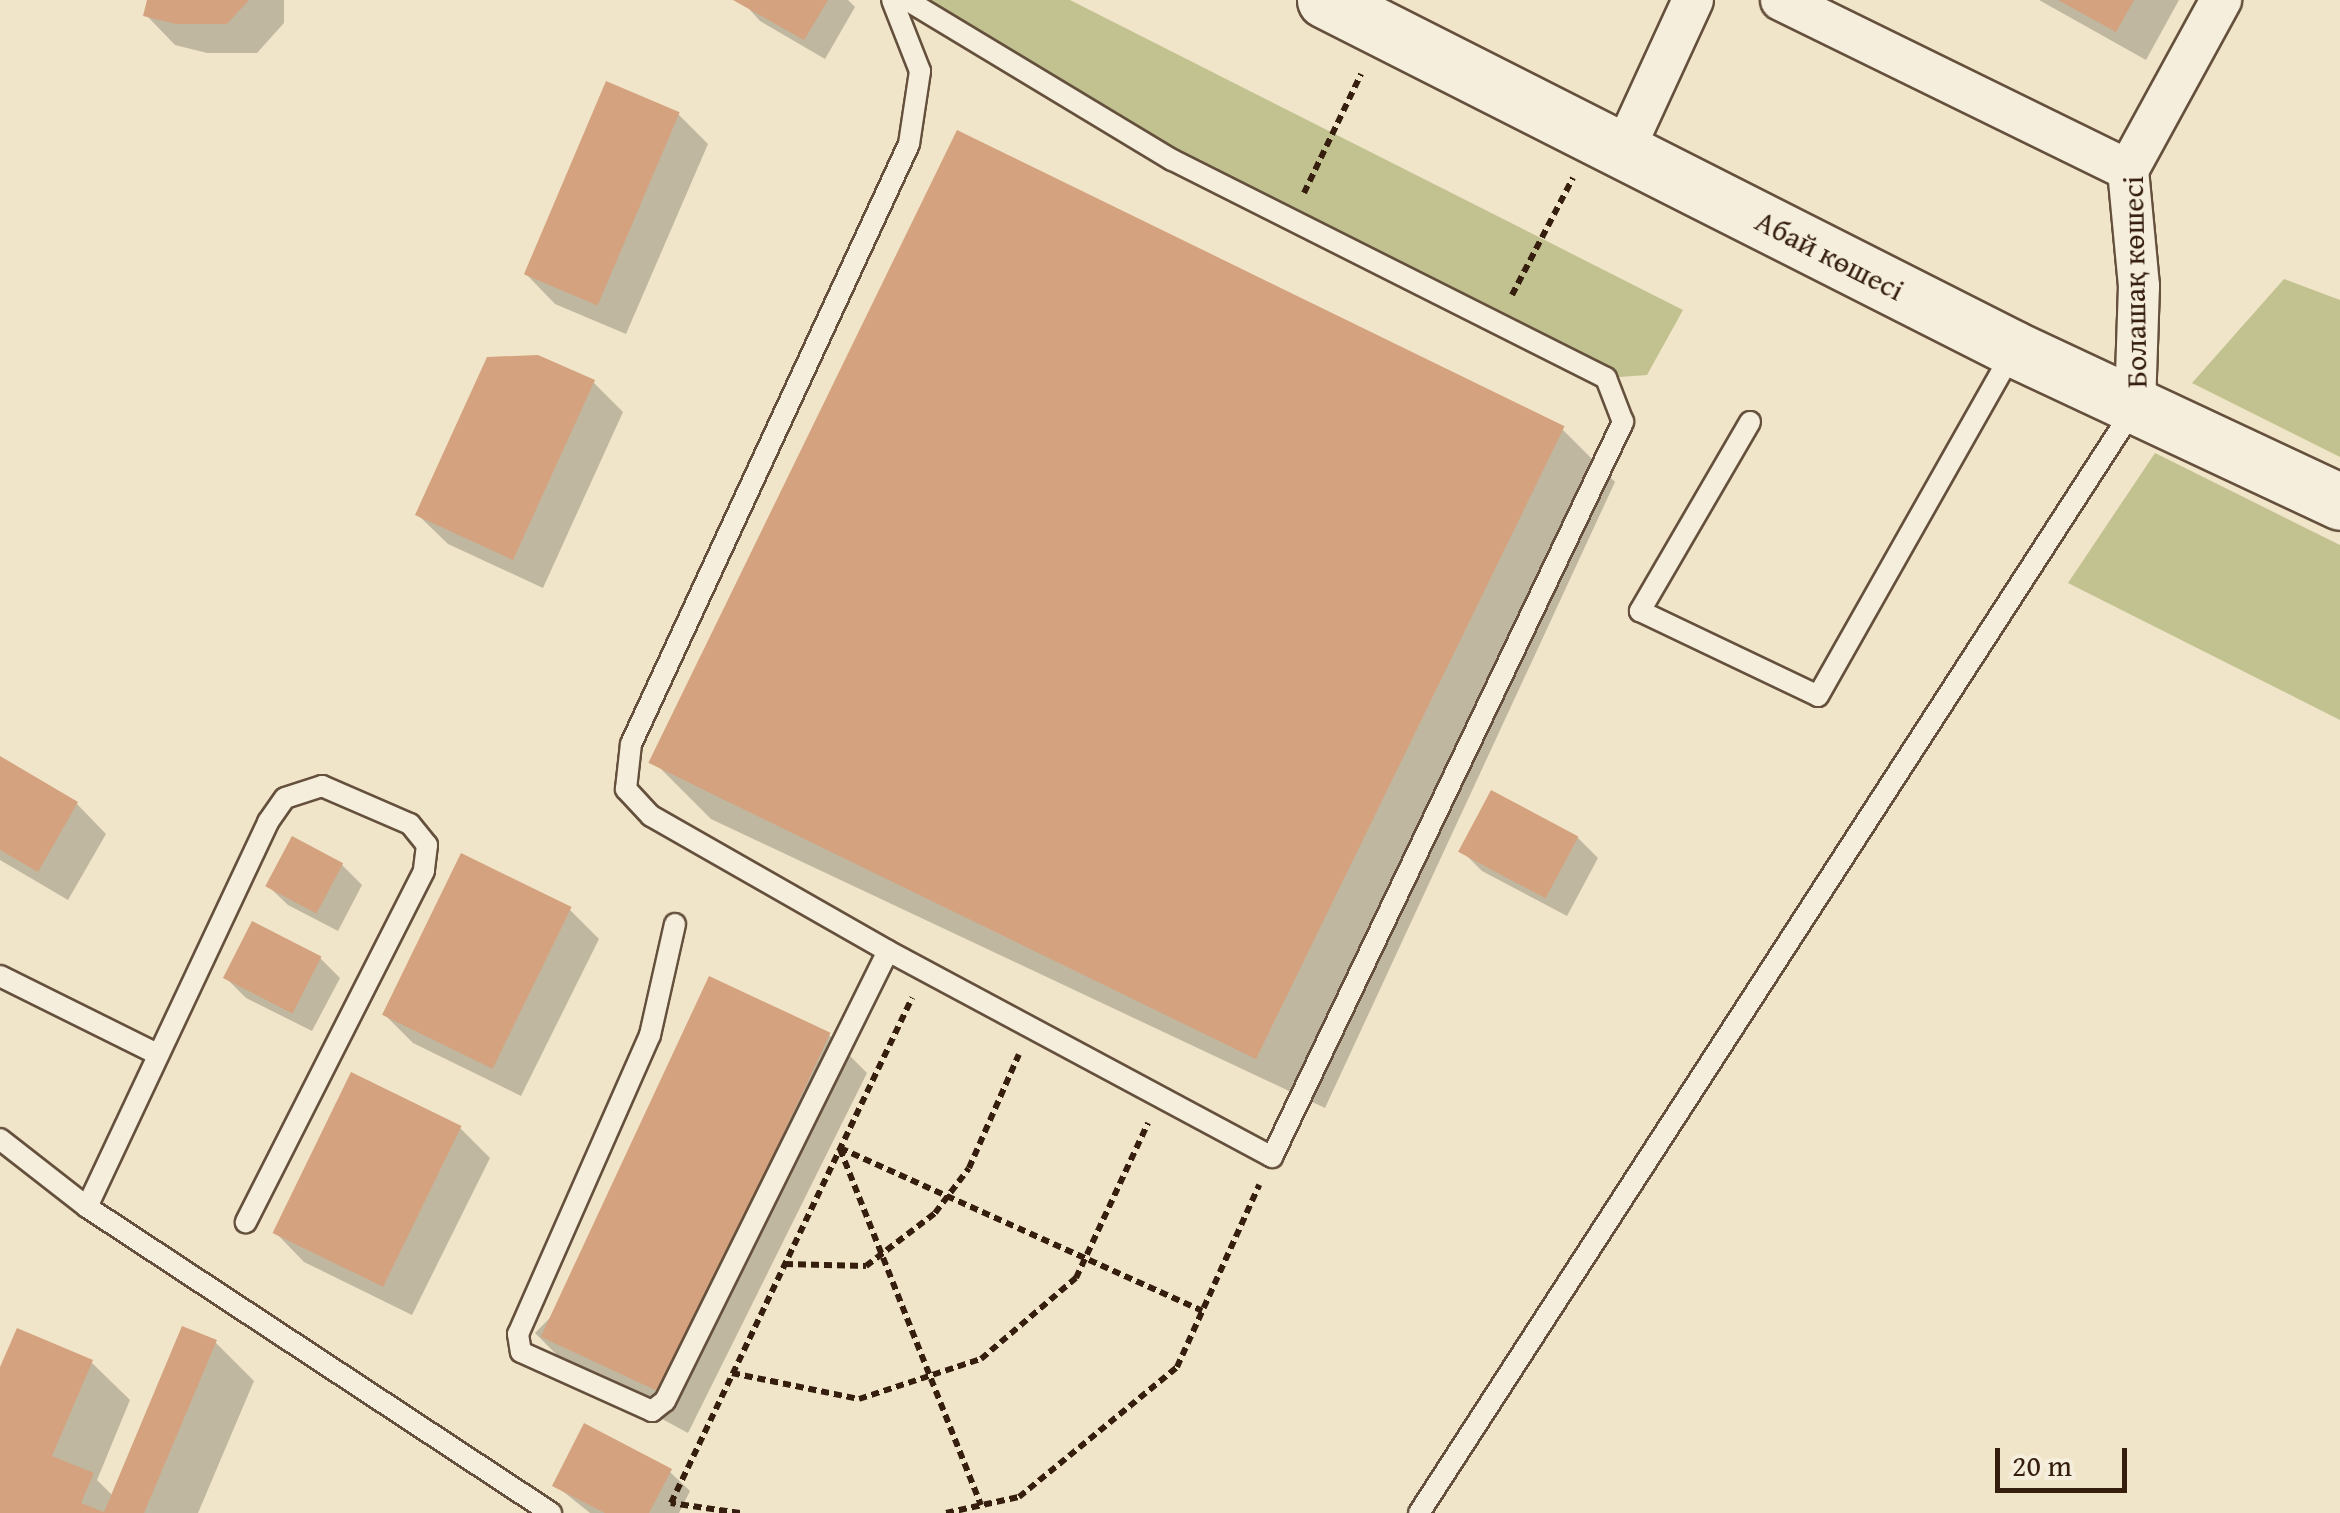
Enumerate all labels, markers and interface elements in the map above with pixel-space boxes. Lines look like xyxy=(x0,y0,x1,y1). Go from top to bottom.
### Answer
street label: Болашақ көшесі xyxy=(2114,176,2154,388)
street label: Абай көшесі xyxy=(1750,202,1910,308)
scale bar xyxy=(2000,1428,2132,1490)
text: 20 m xyxy=(2012,1443,2072,1487)

